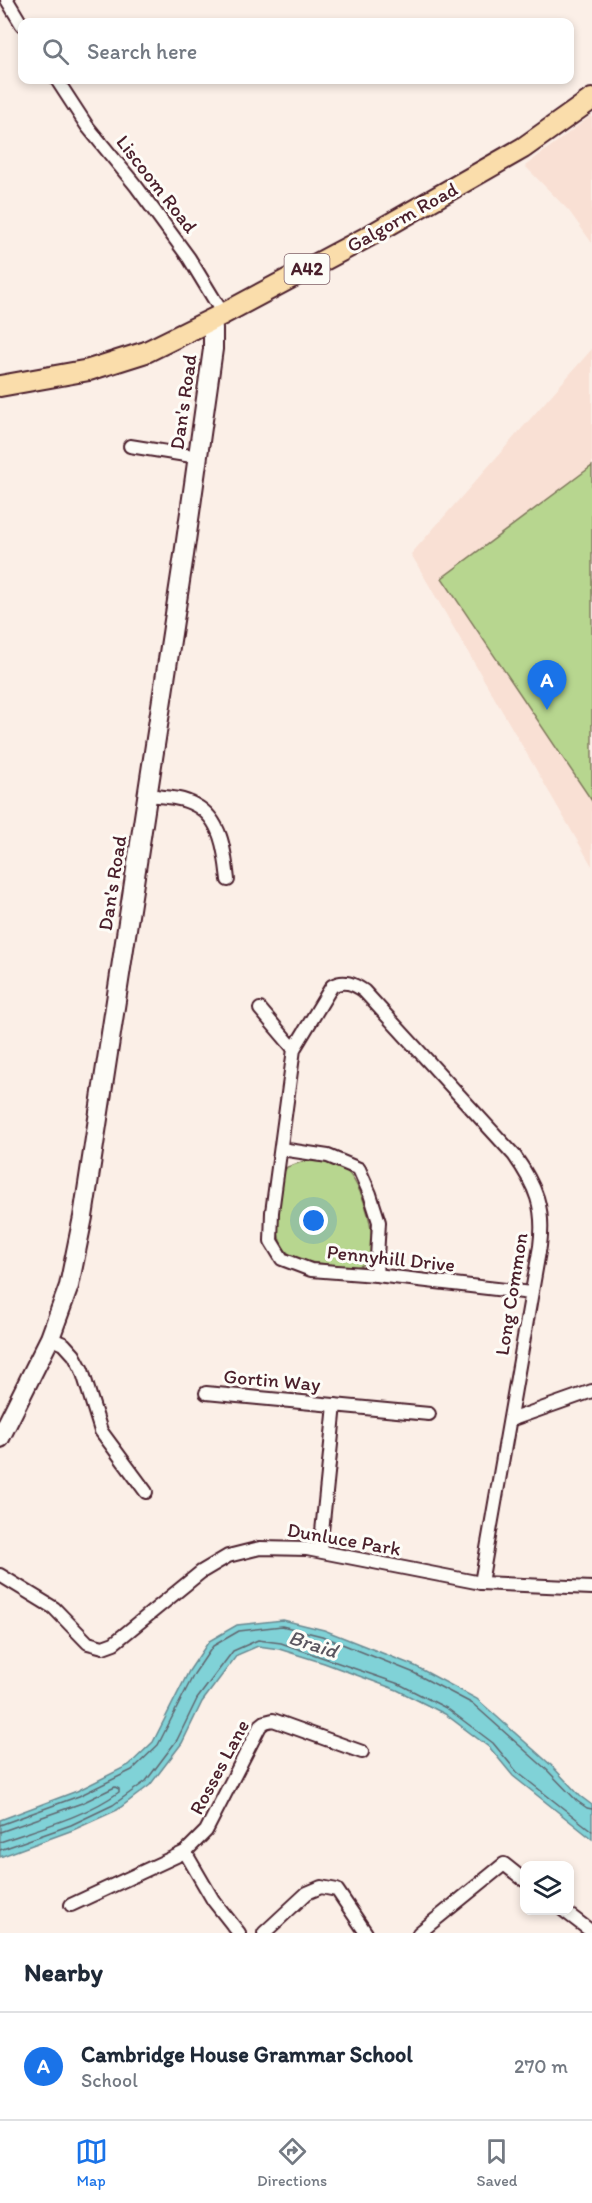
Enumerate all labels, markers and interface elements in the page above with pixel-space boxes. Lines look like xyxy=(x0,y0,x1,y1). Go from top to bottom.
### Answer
search box xyxy=(18,18,574,84)
icon: search xyxy=(39,35,72,68)
text: Search here xyxy=(87,38,197,65)
street label: Liscoom Road xyxy=(111,130,203,238)
street label: Galgorm Road xyxy=(342,177,462,257)
road number: A42 xyxy=(284,254,330,284)
street label: Dan's Road xyxy=(164,353,202,451)
pin: A xyxy=(528,660,566,710)
street label: Dan's Road xyxy=(93,834,131,932)
your location xyxy=(299,1206,328,1235)
street label: Long Common xyxy=(489,1231,533,1357)
street label: Pennyhill Drive xyxy=(326,1239,456,1277)
street label: Gortin Way xyxy=(222,1364,322,1396)
street label: Dunluce Park xyxy=(285,1517,403,1561)
water label: Braid xyxy=(286,1624,342,1664)
street label: Rosses Lane xyxy=(184,1715,254,1819)
map controls xyxy=(520,1861,574,1915)
button: layers xyxy=(520,1861,574,1915)
text: Nearby xyxy=(24,1956,103,1988)
text: Cambridge House Grammar School xyxy=(81,2041,413,2068)
text: A xyxy=(37,2054,50,2078)
text: 270 m xyxy=(514,2054,568,2078)
text: School xyxy=(81,2068,138,2092)
tab: Map xyxy=(75,2135,108,2190)
tab: Directions xyxy=(257,2135,327,2190)
tab: Saved xyxy=(477,2135,517,2190)

